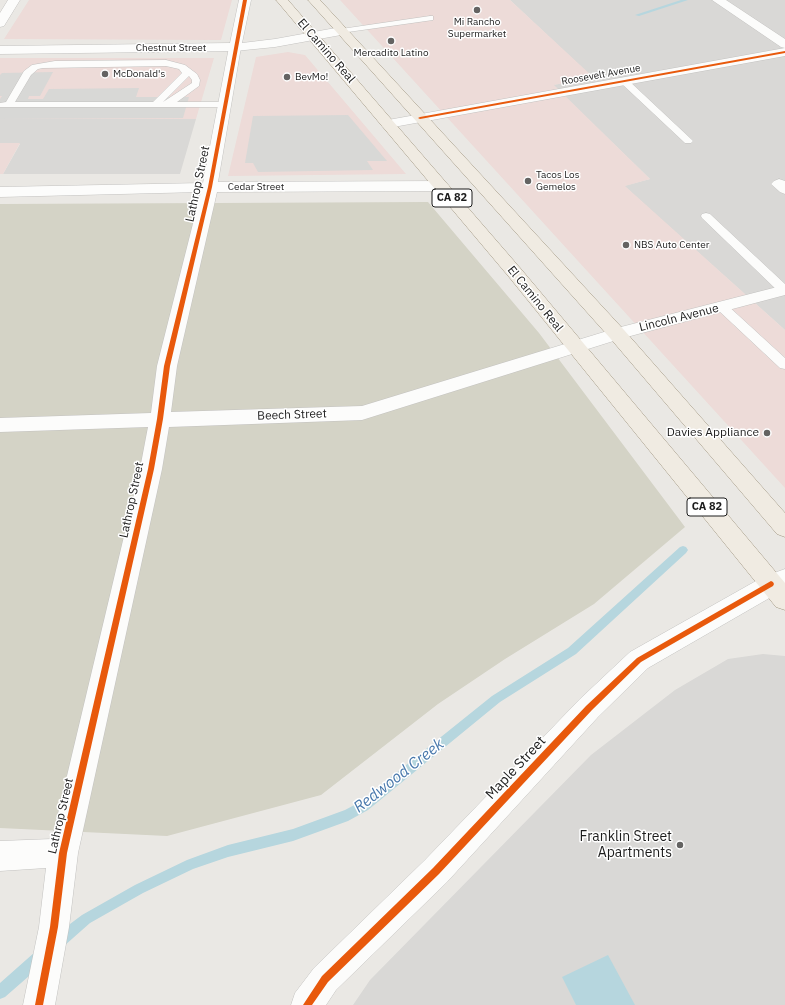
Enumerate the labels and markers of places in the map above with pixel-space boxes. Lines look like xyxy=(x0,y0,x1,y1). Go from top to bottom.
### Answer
marker: Mi Rancho Supermarket xyxy=(472,5,482,15)
place label: Mi Rancho Supermarket xyxy=(448,16,506,40)
marker: Mercadito Latino xyxy=(386,36,396,46)
place label: Mercadito Latino xyxy=(354,47,428,59)
place label: McDonald's xyxy=(113,68,165,80)
marker: McDonald's xyxy=(100,69,110,79)
place label: BevMo! xyxy=(295,71,328,83)
marker: BevMo! xyxy=(282,72,292,82)
place label: Tacos Los Gemelos xyxy=(536,169,580,192)
marker: Tacos Los Gemelos xyxy=(523,176,533,186)
place label: NBS Auto Center xyxy=(634,239,709,251)
marker: NBS Auto Center xyxy=(621,240,631,250)
place label: Davies Appliance xyxy=(667,426,759,440)
marker: Davies Appliance xyxy=(762,428,772,438)
place label: Franklin Street Apartments xyxy=(580,829,672,862)
marker: Franklin Street Apartments xyxy=(675,840,685,850)

